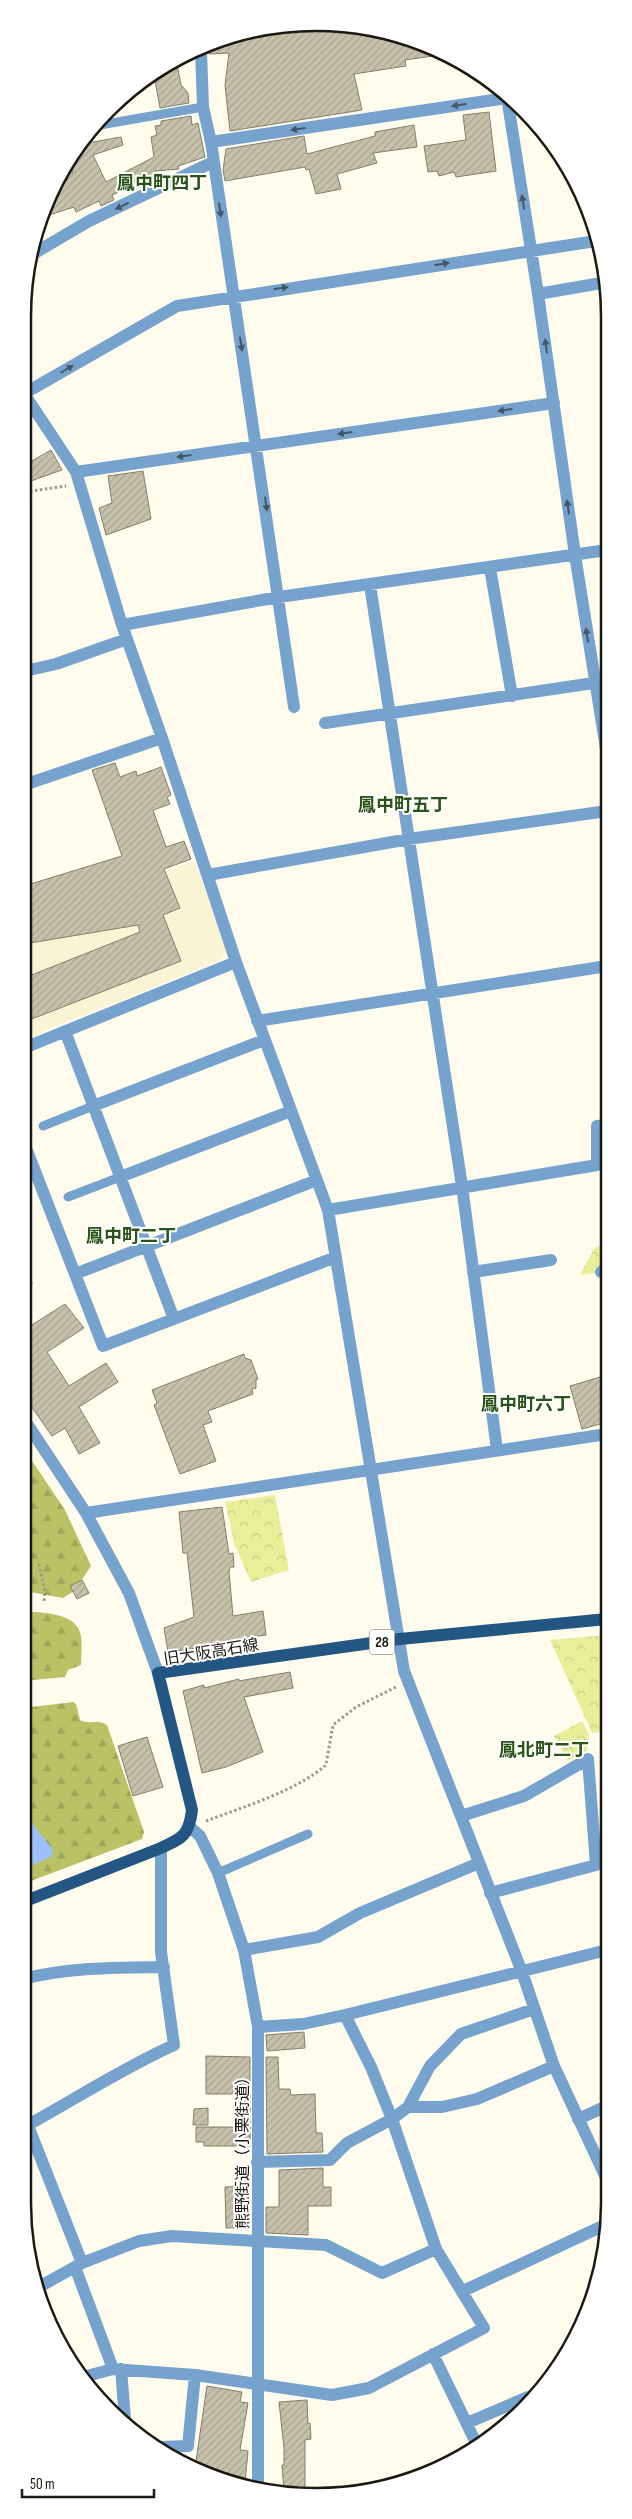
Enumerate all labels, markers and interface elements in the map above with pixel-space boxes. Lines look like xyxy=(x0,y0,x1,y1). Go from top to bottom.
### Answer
one-way arrow xyxy=(451,101,467,109)
one-way arrow xyxy=(290,125,306,133)
district label: 鳳中町四丁 xyxy=(117,173,207,194)
one-way arrow xyxy=(519,194,527,210)
one-way arrow xyxy=(115,202,129,210)
one-way arrow xyxy=(217,202,225,218)
one-way arrow xyxy=(434,260,450,268)
one-way arrow xyxy=(274,284,290,292)
one-way arrow xyxy=(237,336,245,352)
one-way arrow xyxy=(541,337,549,353)
one-way arrow xyxy=(60,365,75,373)
one-way arrow xyxy=(497,406,513,414)
one-way arrow xyxy=(336,429,352,437)
one-way arrow xyxy=(175,453,191,461)
one-way arrow xyxy=(262,497,270,513)
one-way arrow xyxy=(564,498,572,514)
one-way arrow xyxy=(583,627,591,643)
district label: 鳳中町五丁 xyxy=(358,795,448,816)
district label: 鳳中町二丁 xyxy=(86,1226,176,1247)
district label: 鳳中町六丁 xyxy=(481,1394,571,1415)
road number: 28 xyxy=(370,1630,394,1654)
street label: 旧大阪高石線 xyxy=(162,1636,260,1669)
district label: 鳳北町二丁 xyxy=(499,1740,589,1761)
street label: 熊野街道（小栗街道） xyxy=(234,2069,253,2229)
scale bar xyxy=(22,2466,155,2498)
text: 50 m xyxy=(30,2475,55,2494)

